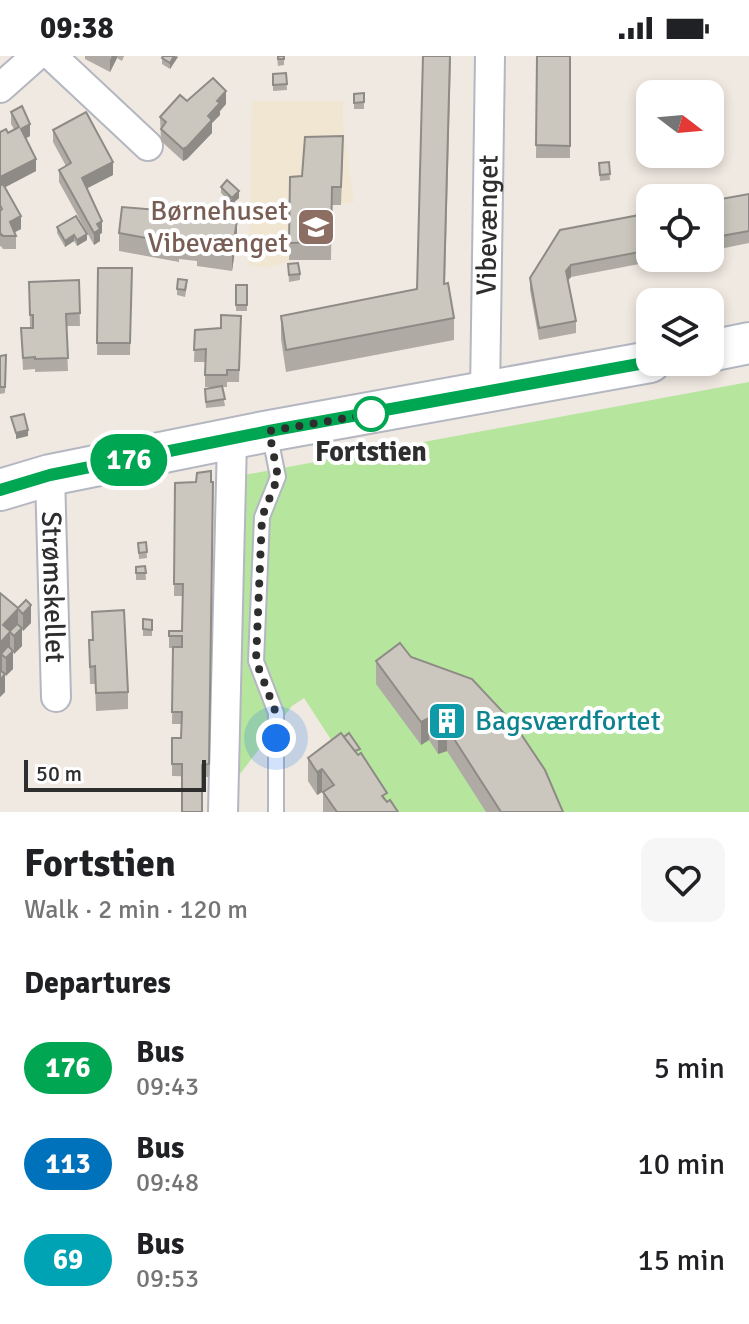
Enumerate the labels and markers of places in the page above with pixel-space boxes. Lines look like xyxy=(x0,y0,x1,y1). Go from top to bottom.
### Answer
place label: Børnehuset Vibevænget xyxy=(147,194,288,260)
school or university icon: Børnehuset Vibevænget xyxy=(295,206,337,248)
marker: Fortstien xyxy=(354,397,388,431)
place label: Fortstien xyxy=(315,435,427,469)
building icon: Bagsværdfortet xyxy=(426,700,468,742)
place label: Bagsværdfortet xyxy=(475,704,661,738)

